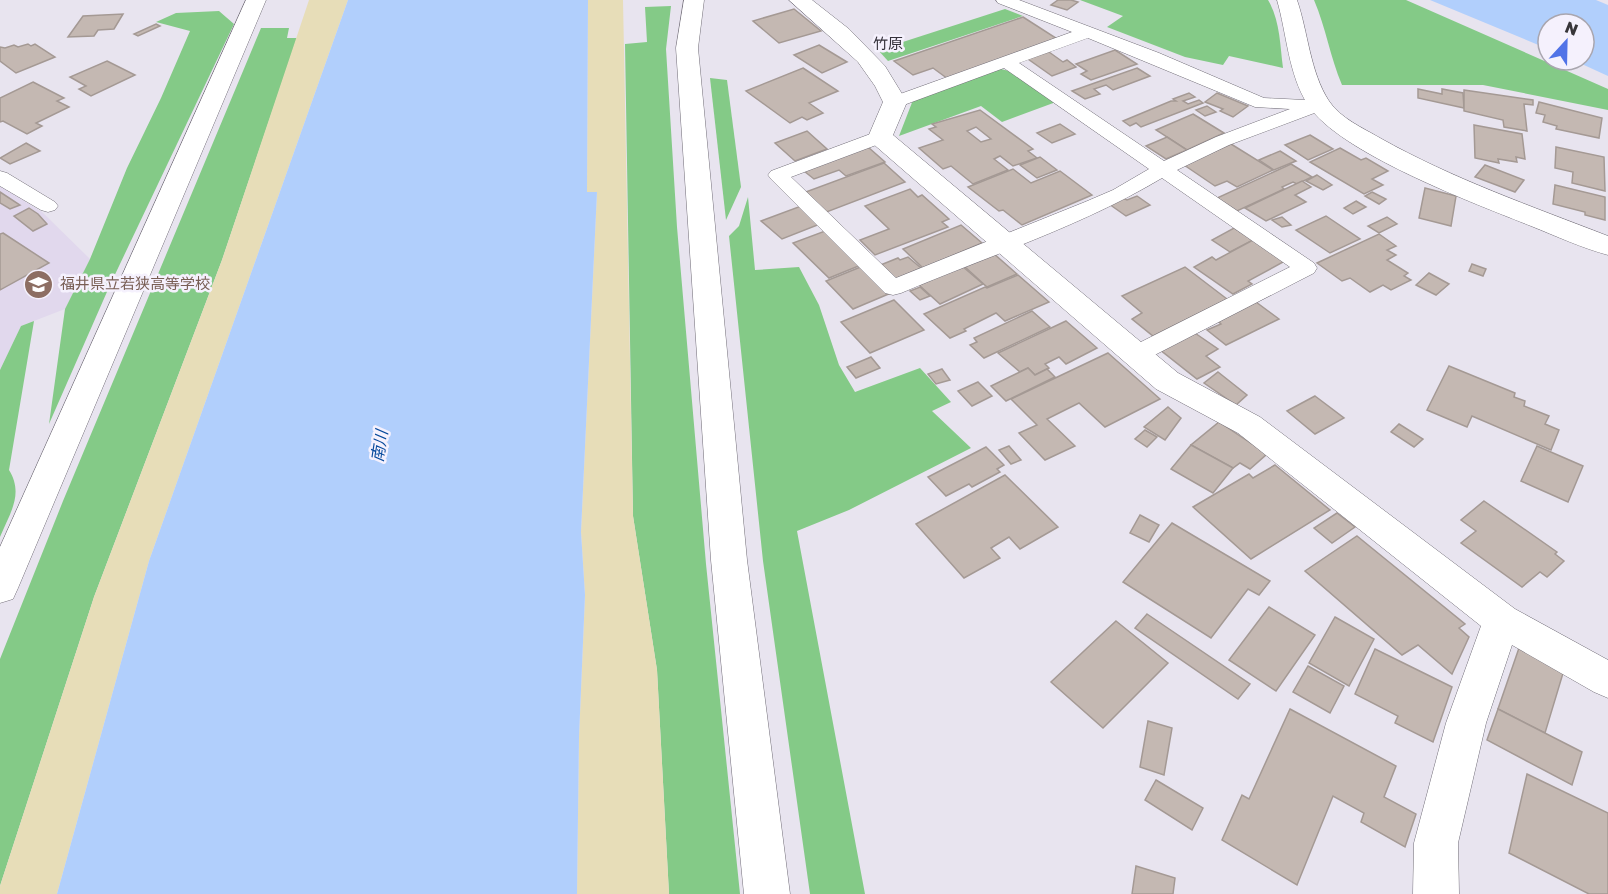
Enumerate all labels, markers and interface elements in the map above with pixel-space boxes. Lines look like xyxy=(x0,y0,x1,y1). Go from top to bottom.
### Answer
north arrow xyxy=(1536,12,1596,72)
text: N xyxy=(1562,17,1581,40)
district label: 竹原 xyxy=(873,34,903,52)
school or university icon: 福井県立若狭高等学校 xyxy=(23,268,55,300)
place label: 福井県立若狭高等学校 xyxy=(60,274,210,292)
water label: 南川 xyxy=(367,427,392,463)

